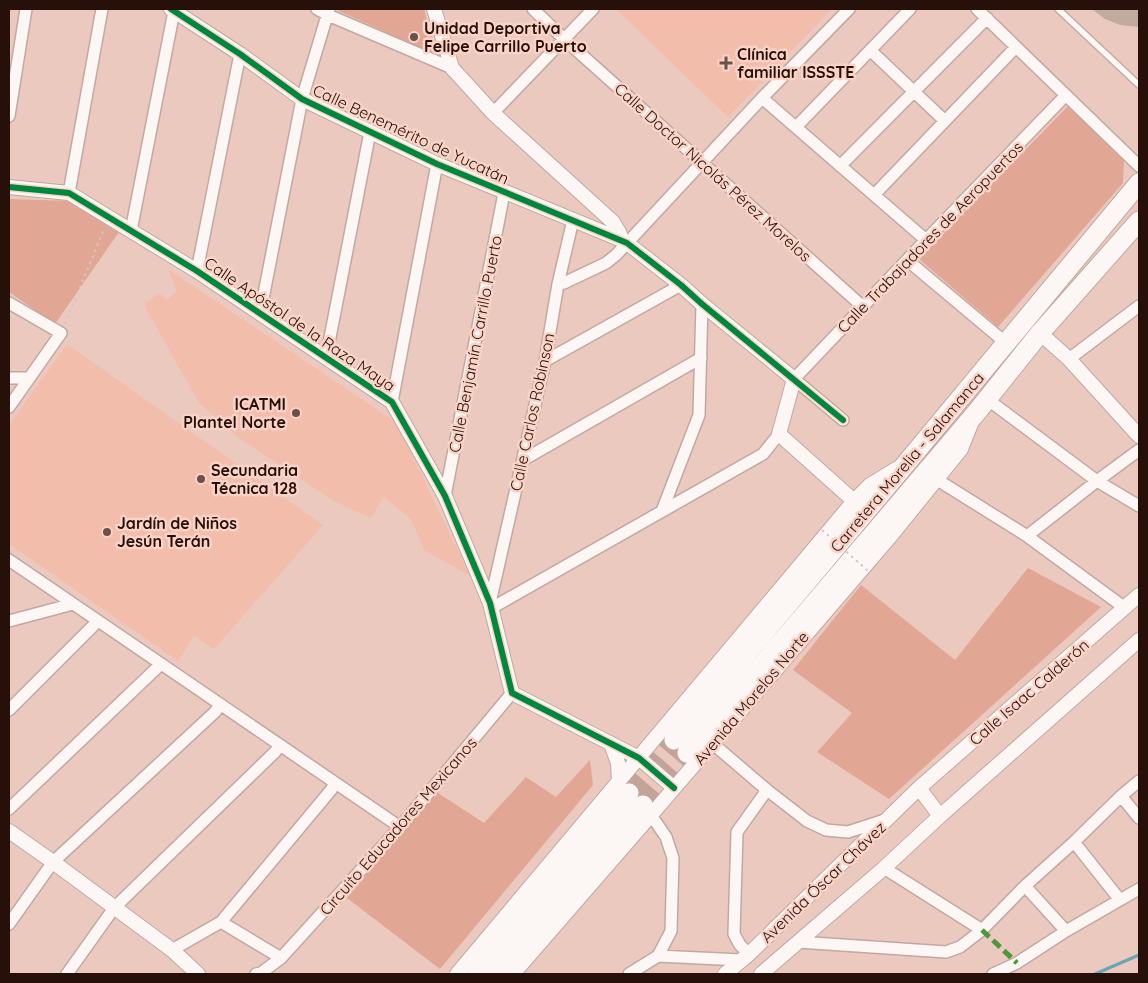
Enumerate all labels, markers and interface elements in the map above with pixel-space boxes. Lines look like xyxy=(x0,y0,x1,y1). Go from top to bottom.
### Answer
place label: Unidad Deportiva Felipe Carrillo Puerto xyxy=(424,18,587,56)
marker: Unidad Deportiva Felipe Carrillo Puerto xyxy=(408,31,420,43)
place label: Clínica familiar ISSSTE xyxy=(737,44,854,82)
marker: Clínica familiar ISSSTE xyxy=(719,56,733,70)
street label: Calle Doctor Nicolás Pérez Morelos xyxy=(610,78,816,266)
street label: Calle Benemérito de Yucatán xyxy=(310,80,512,188)
street label: Calle Trabajadores de Aeropuertos xyxy=(833,137,1027,337)
street label: Calle Benjamín Carrillo Puerto xyxy=(444,234,506,454)
street label: Calle Apóstol de la Raza Maya xyxy=(201,253,399,395)
street label: Calle Carlos Robinson xyxy=(505,331,559,493)
street label: Carretera Morelia - Salamanca xyxy=(826,368,988,556)
place label: ICATMI Plantel Norte xyxy=(183,394,286,432)
marker: ICATMI Plantel Norte xyxy=(290,407,302,419)
place label: Secundaria Técnica 128 xyxy=(211,460,298,498)
marker: Secundaria Técnica 128 xyxy=(195,473,207,485)
place label: Jardín de Niños Jesún Terán xyxy=(117,513,237,551)
marker: Jardín de Niños Jesún Terán xyxy=(101,526,113,538)
street label: Avenida Morelos Norte xyxy=(689,627,813,769)
street label: Calle Isaac Calderón xyxy=(965,635,1093,749)
street label: Circuito Educadores Mexicanos xyxy=(315,733,481,919)
street label: Avenida Óscar Chávez xyxy=(756,817,890,947)

